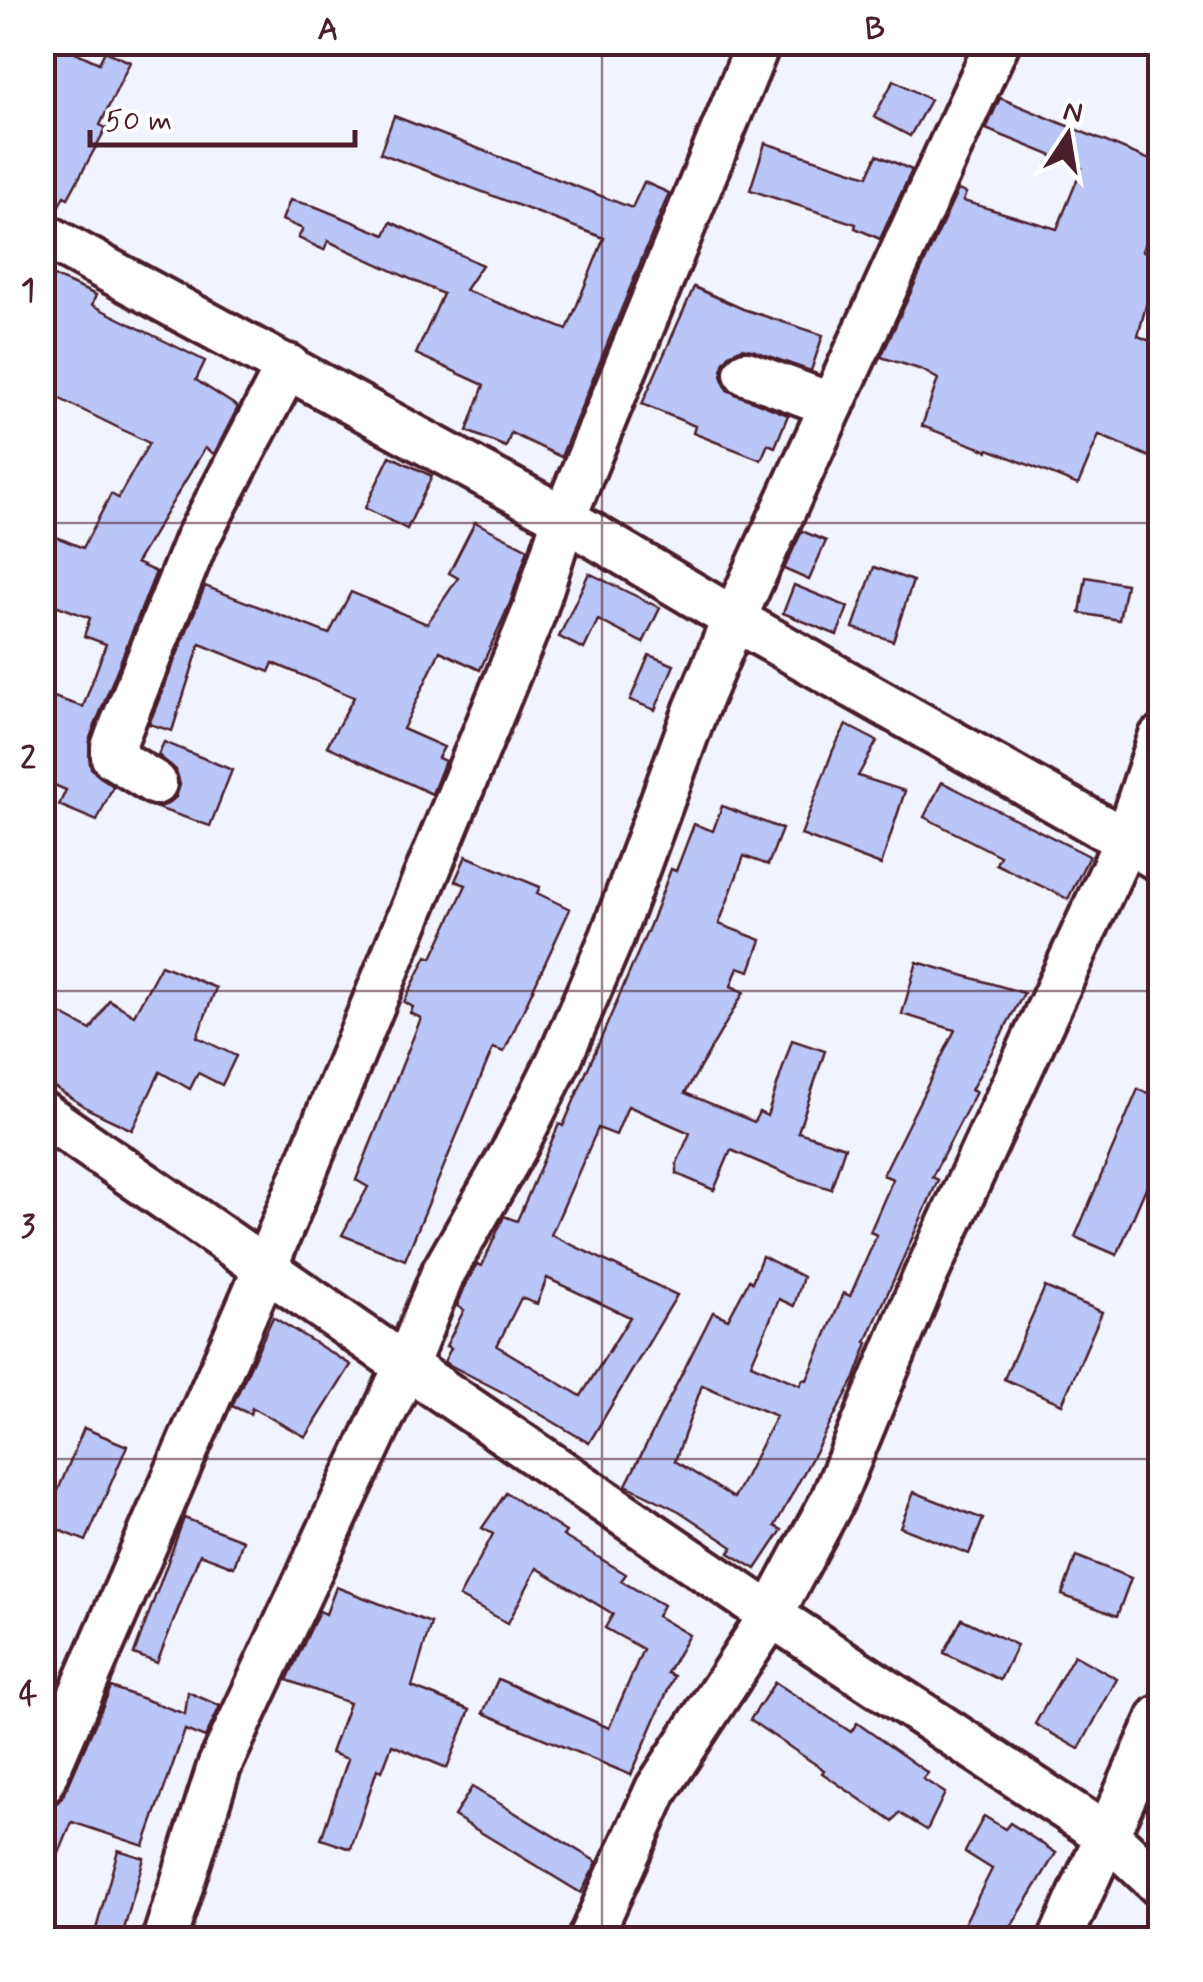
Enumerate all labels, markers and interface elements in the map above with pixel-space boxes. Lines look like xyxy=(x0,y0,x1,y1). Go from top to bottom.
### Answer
text: A xyxy=(318,9,338,51)
text: B xyxy=(865,9,885,51)
scale bar xyxy=(90,85,355,147)
north arrow xyxy=(1018,85,1118,185)
text: N xyxy=(1060,93,1086,133)
text: 50 m xyxy=(105,102,172,141)
text: 1 xyxy=(21,270,35,312)
text: 2 xyxy=(20,738,36,780)
text: 3 xyxy=(21,1206,36,1248)
text: 4 xyxy=(19,1674,38,1716)

